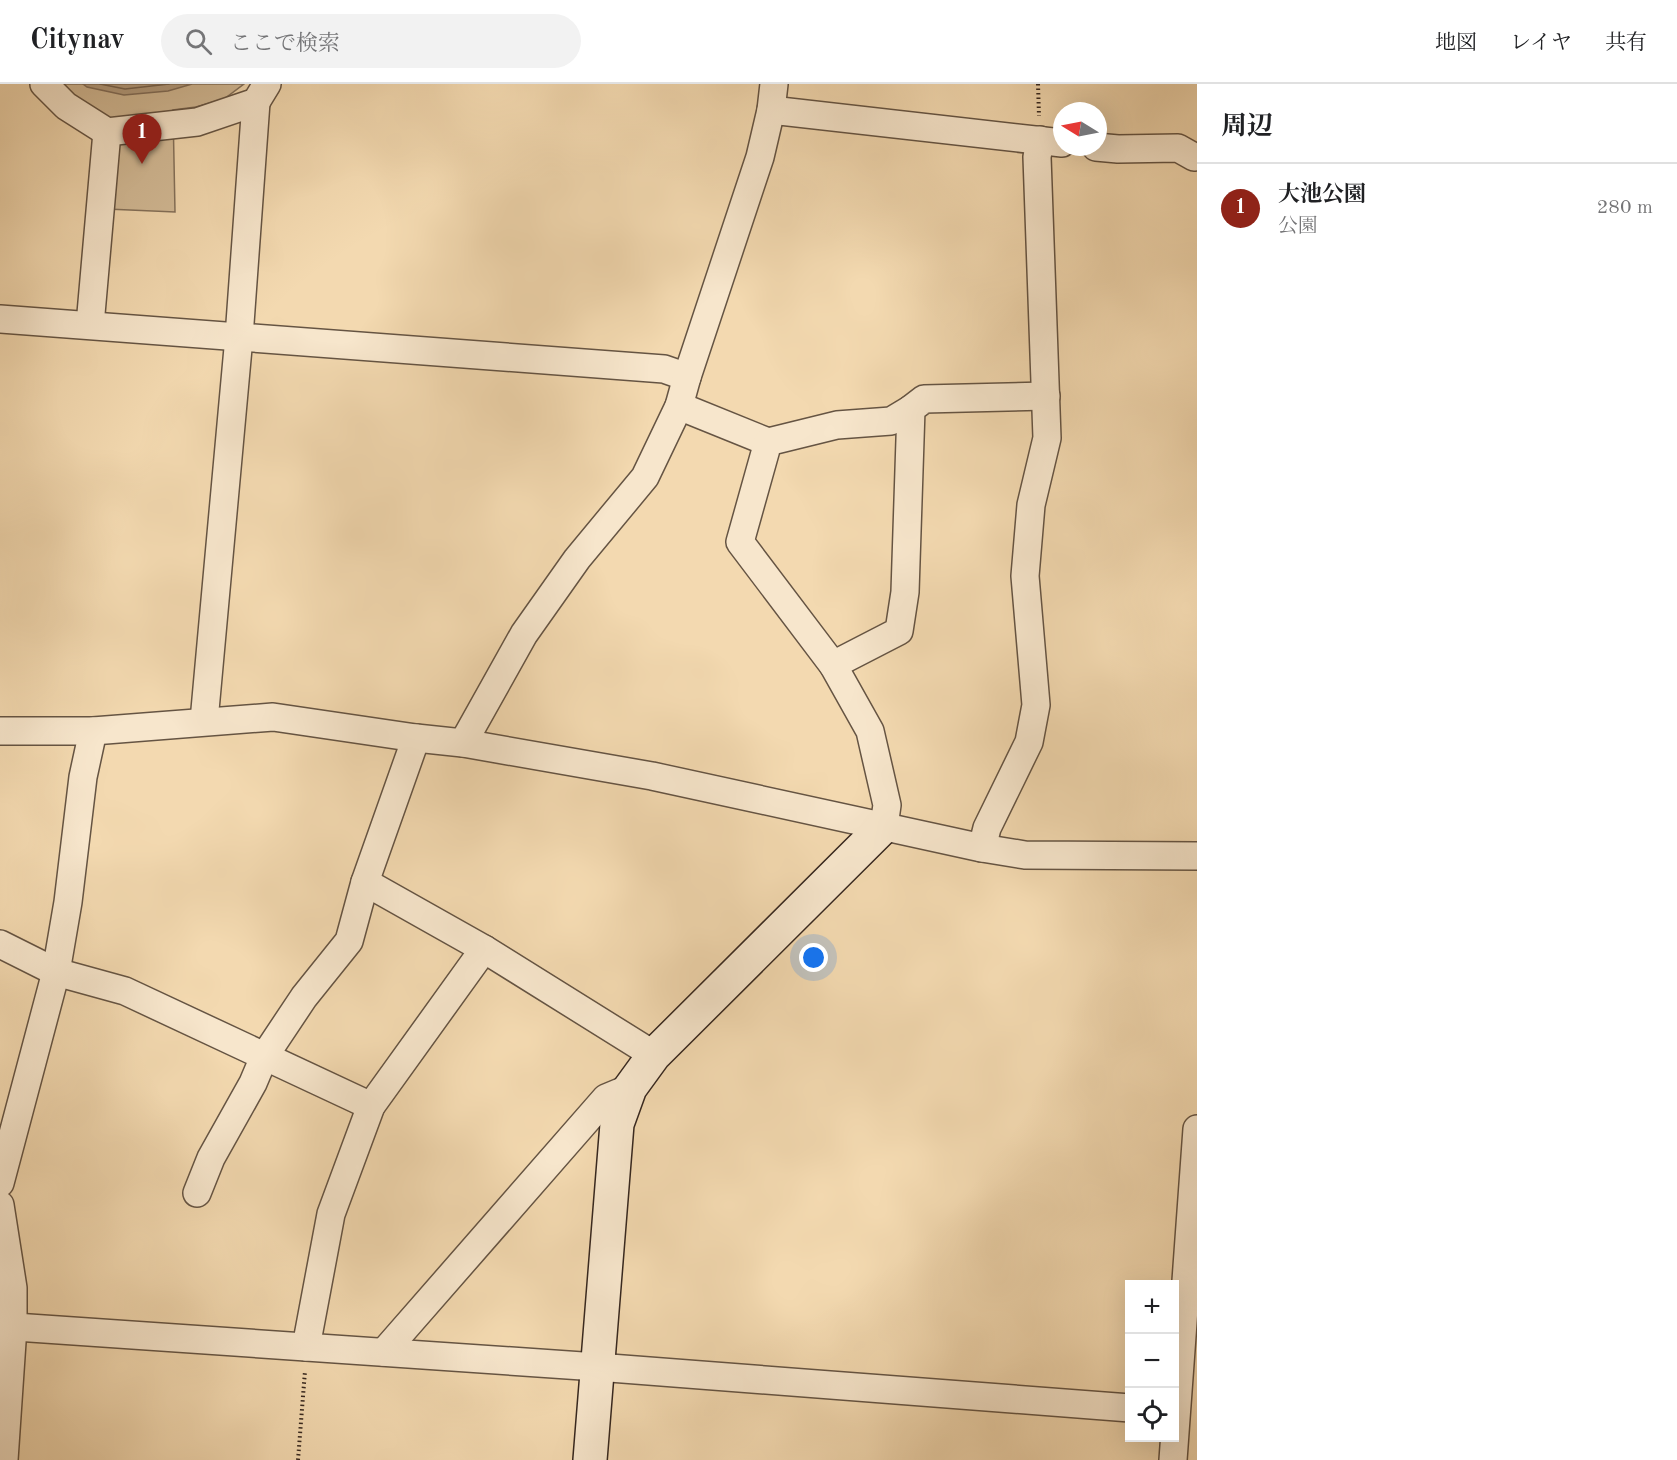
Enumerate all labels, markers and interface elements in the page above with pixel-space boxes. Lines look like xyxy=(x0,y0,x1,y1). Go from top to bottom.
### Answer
search box xyxy=(161,14,581,68)
icon: search xyxy=(182,25,215,58)
text: Citynav xyxy=(30,27,125,55)
text: ここで検索 xyxy=(230,33,340,55)
text: 地図 xyxy=(1435,33,1477,54)
text: レイヤ xyxy=(1510,33,1572,54)
text: 共有 xyxy=(1605,33,1647,54)
north arrow xyxy=(1053,102,1107,156)
text: 周辺 xyxy=(1221,114,1273,140)
pin: 1 xyxy=(122,115,162,164)
text: 大池公園 xyxy=(1278,184,1366,206)
text: 1 xyxy=(1235,198,1246,218)
text: 280 m xyxy=(1597,198,1653,218)
text: 公園 xyxy=(1278,217,1318,237)
your location xyxy=(799,943,828,972)
map controls xyxy=(1125,1280,1179,1442)
button: + xyxy=(1125,1280,1179,1334)
button: − xyxy=(1125,1334,1179,1388)
button: locate xyxy=(1125,1388,1179,1442)

